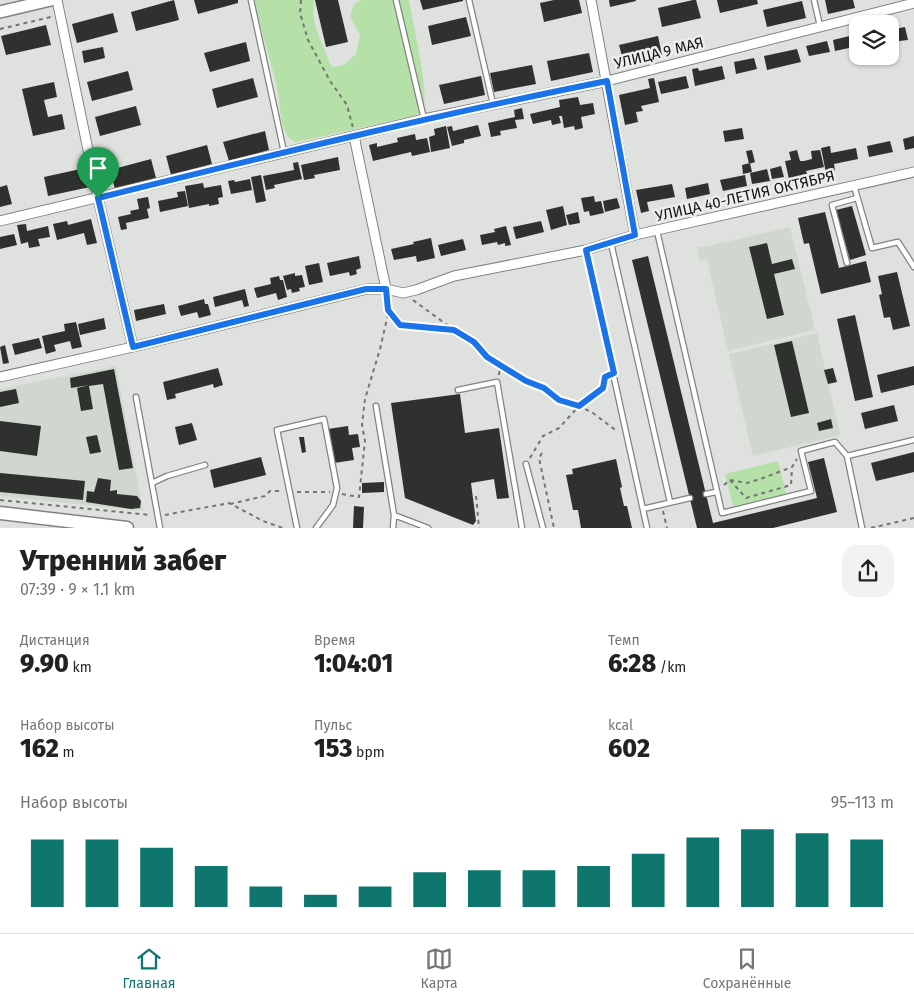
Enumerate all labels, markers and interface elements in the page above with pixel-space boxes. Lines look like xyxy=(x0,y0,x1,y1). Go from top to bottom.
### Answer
map controls xyxy=(849,15,899,65)
button: layers xyxy=(849,15,899,65)
street label: УЛИЦА 9 МАЯ xyxy=(612,33,706,73)
pin xyxy=(77,147,119,198)
icon: arrive xyxy=(84,154,112,182)
street label: УЛИЦА 40-ЛЕТИЯ ОКТЯБРЯ xyxy=(653,167,837,225)
text: Утренний забег xyxy=(20,544,226,577)
button: share xyxy=(842,545,894,597)
text: 07:39 · 9 × 1.1 km xyxy=(20,580,135,599)
text: Дистанция xyxy=(20,632,90,649)
text: Время xyxy=(314,632,356,649)
text: Темп xyxy=(608,632,640,649)
text: 9.90 xyxy=(20,649,69,679)
text: 1:04:01 xyxy=(314,649,393,679)
text: 6:28 xyxy=(608,649,656,679)
text: km xyxy=(69,659,92,676)
text: /km xyxy=(656,659,686,676)
text: Набор высоты xyxy=(20,717,114,734)
text: Пульс xyxy=(314,717,352,734)
text: kcal xyxy=(608,717,633,734)
text: 162 xyxy=(20,734,59,764)
text: 153 xyxy=(314,734,352,764)
text: 602 xyxy=(608,734,650,764)
text: m xyxy=(59,744,75,761)
text: bpm xyxy=(352,744,385,761)
text: Набор высоты xyxy=(20,793,128,812)
text: 95–113 m xyxy=(831,793,894,812)
tab: Главная xyxy=(123,945,175,992)
tab: Карта xyxy=(421,945,458,992)
tab: Сохранённые xyxy=(703,945,791,992)

